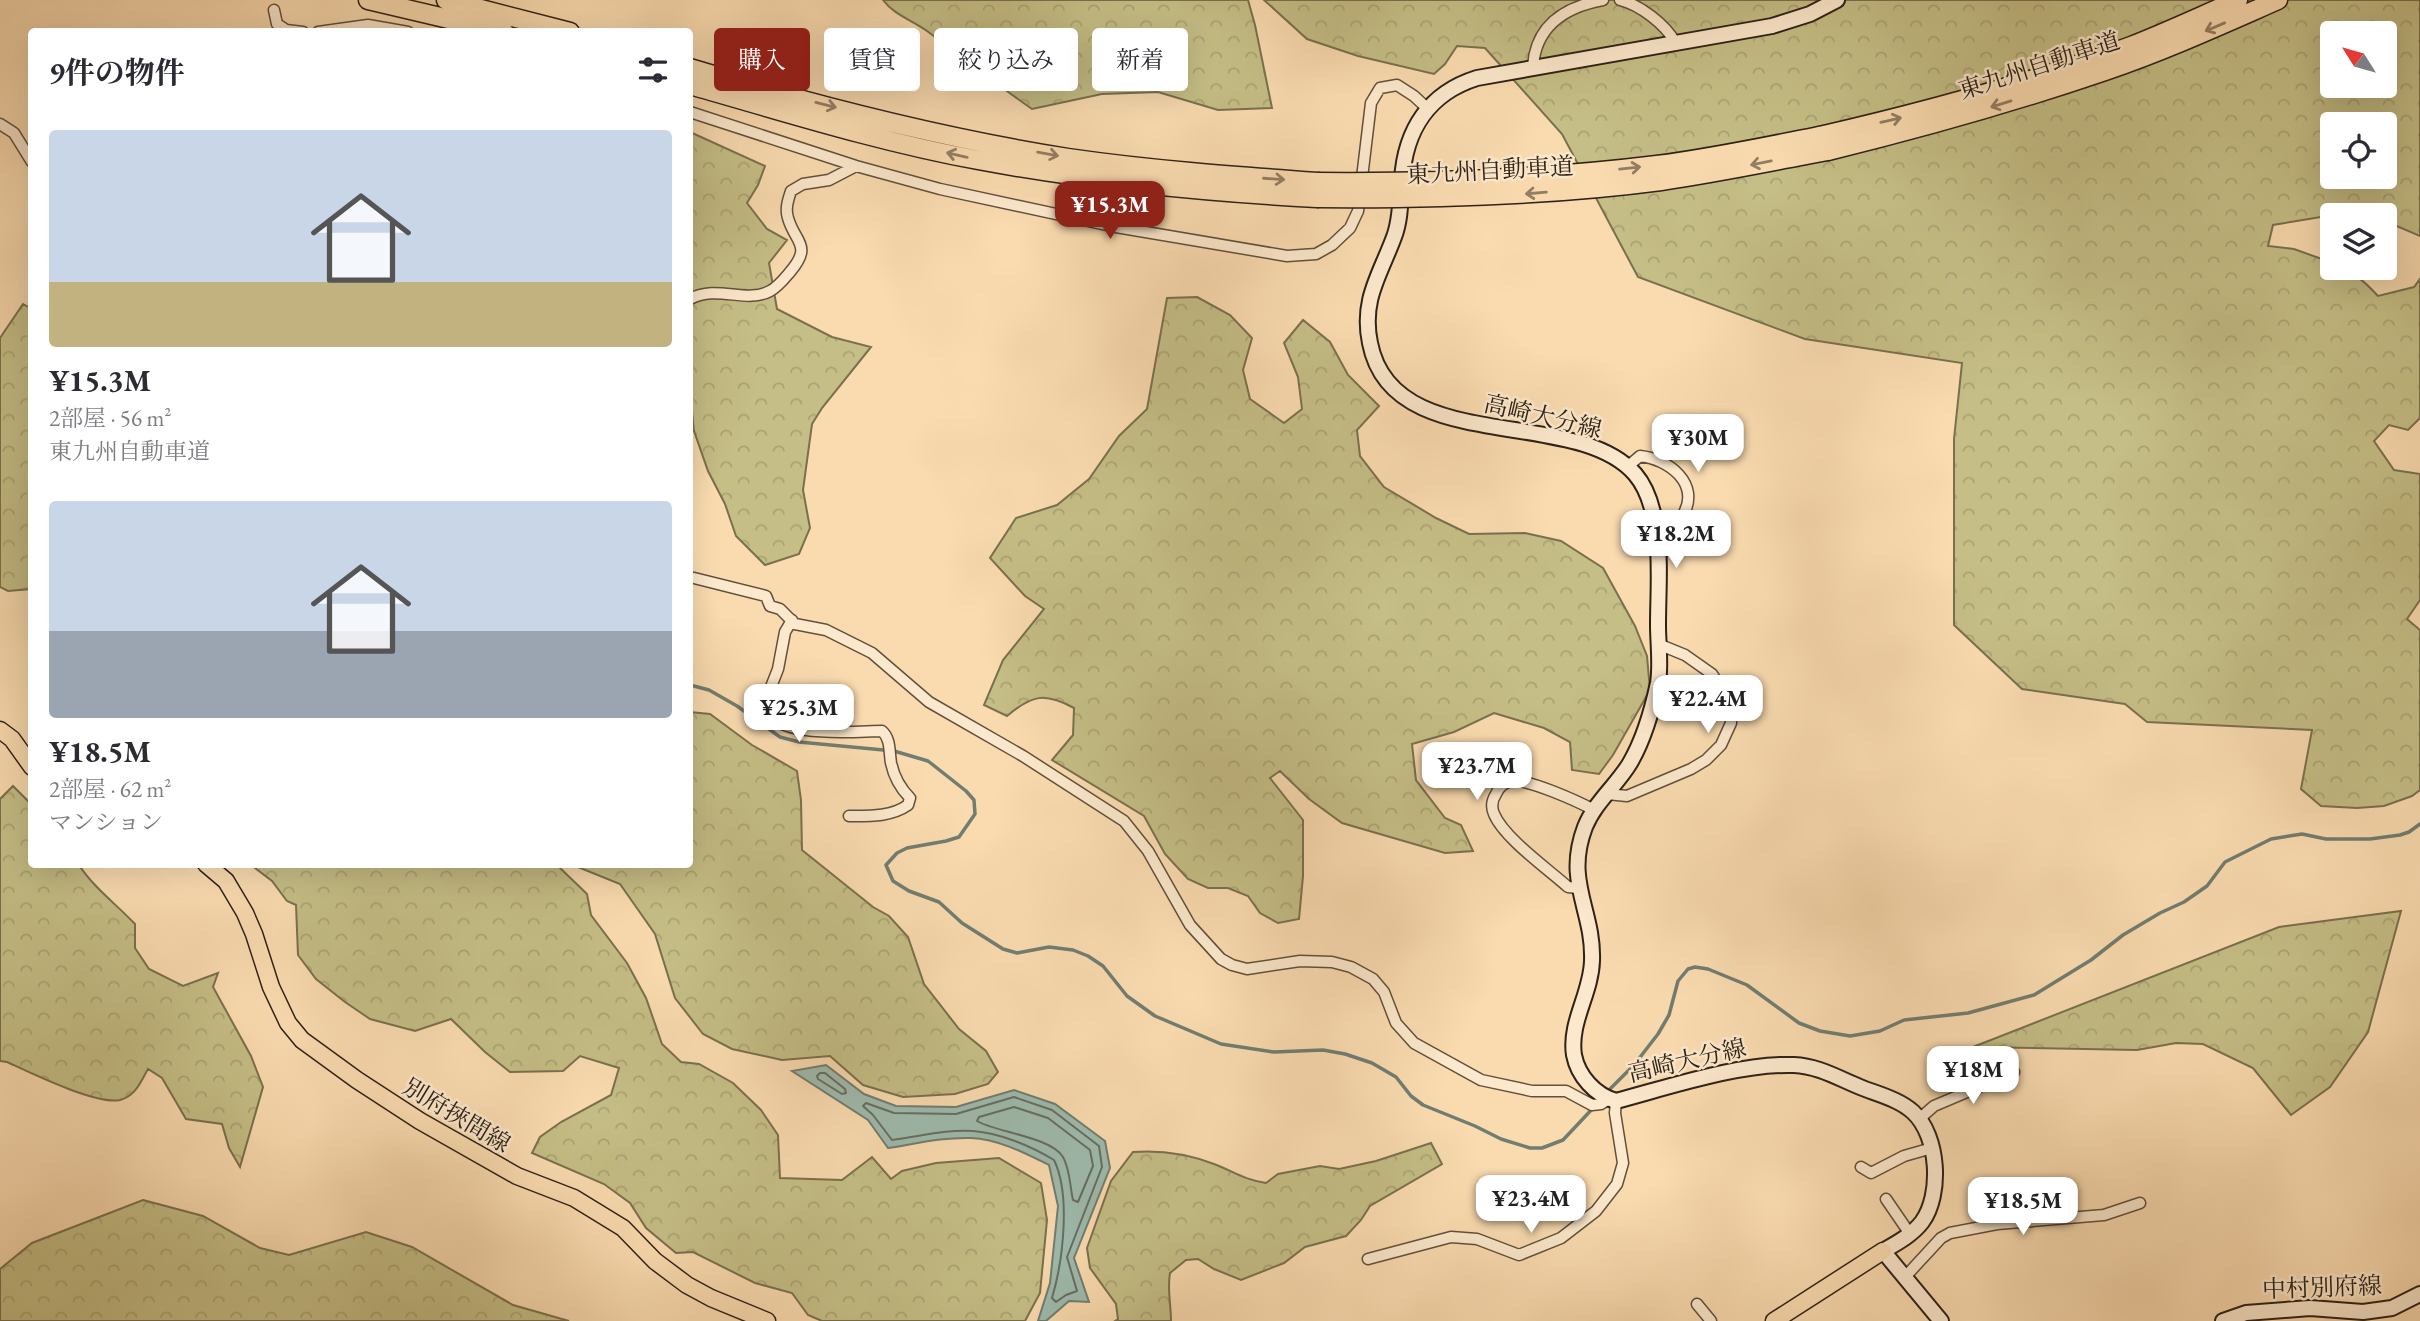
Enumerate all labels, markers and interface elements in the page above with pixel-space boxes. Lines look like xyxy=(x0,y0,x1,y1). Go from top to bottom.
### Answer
one-way arrow xyxy=(2205,21,2226,34)
north arrow xyxy=(2320,21,2398,98)
map controls xyxy=(2320,21,2397,280)
street label: 東九州自動車道 xyxy=(1954,24,2124,106)
chip: 購入 xyxy=(714,28,810,91)
chip: 賃貸 xyxy=(824,28,920,91)
chip: 絞り込み xyxy=(934,28,1078,91)
chip: 新着 xyxy=(1092,28,1188,91)
icon: filters xyxy=(634,51,672,89)
text: 9件の物件 xyxy=(49,53,185,92)
one-way arrow xyxy=(814,99,837,112)
one-way arrow xyxy=(1991,99,2013,112)
one-way arrow xyxy=(1879,112,1902,126)
button: locate xyxy=(2320,112,2397,189)
one-way arrow xyxy=(946,148,969,162)
one-way arrow xyxy=(1036,148,1059,161)
street label: 東九州自動車道 xyxy=(1405,150,1575,190)
one-way arrow xyxy=(1750,157,1773,170)
one-way arrow xyxy=(1619,161,1641,174)
one-way arrow xyxy=(1263,173,1285,186)
icon: home xyxy=(298,175,424,301)
pin: ¥15.3M xyxy=(1053,182,1167,241)
one-way arrow xyxy=(1525,187,1548,200)
text: ¥15.3M xyxy=(1071,189,1149,219)
button: layers xyxy=(2320,203,2397,280)
text: ¥15.3M xyxy=(49,361,151,400)
street label: 高崎大分線 xyxy=(1481,387,1605,445)
text: 2部屋 · 56 m² xyxy=(49,403,171,433)
pin: ¥30M xyxy=(1657,414,1739,474)
text: ¥30M xyxy=(1668,422,1728,452)
text: 東九州自動車道 xyxy=(49,436,210,466)
pin: ¥18.2M xyxy=(1619,510,1733,570)
text: ¥18.2M xyxy=(1637,518,1715,548)
icon: home xyxy=(298,546,424,672)
pin: ¥22.4M xyxy=(1651,676,1765,735)
text: ¥22.4M xyxy=(1669,683,1747,713)
pin: ¥25.3M xyxy=(742,684,856,744)
text: ¥25.3M xyxy=(760,692,838,722)
text: ¥18.5M xyxy=(49,732,151,771)
pin: ¥23.7M xyxy=(1420,742,1534,802)
text: ¥23.7M xyxy=(1438,750,1516,780)
text: 2部屋 · 62 m² xyxy=(49,774,171,804)
text: マンション xyxy=(49,807,163,837)
street label: 高崎大分線 xyxy=(1625,1031,1749,1089)
pin: ¥18M xyxy=(1932,1046,2014,1106)
text: ¥18M xyxy=(1943,1054,2003,1084)
street label: 別府挾間線 xyxy=(398,1071,516,1159)
pin: ¥23.4M xyxy=(1474,1176,1588,1235)
pin: ¥18.5M xyxy=(1966,1178,2080,1237)
text: ¥23.4M xyxy=(1492,1183,1570,1213)
text: ¥18.5M xyxy=(1984,1185,2062,1215)
street label: 中村別府線 xyxy=(2261,1269,2383,1305)

